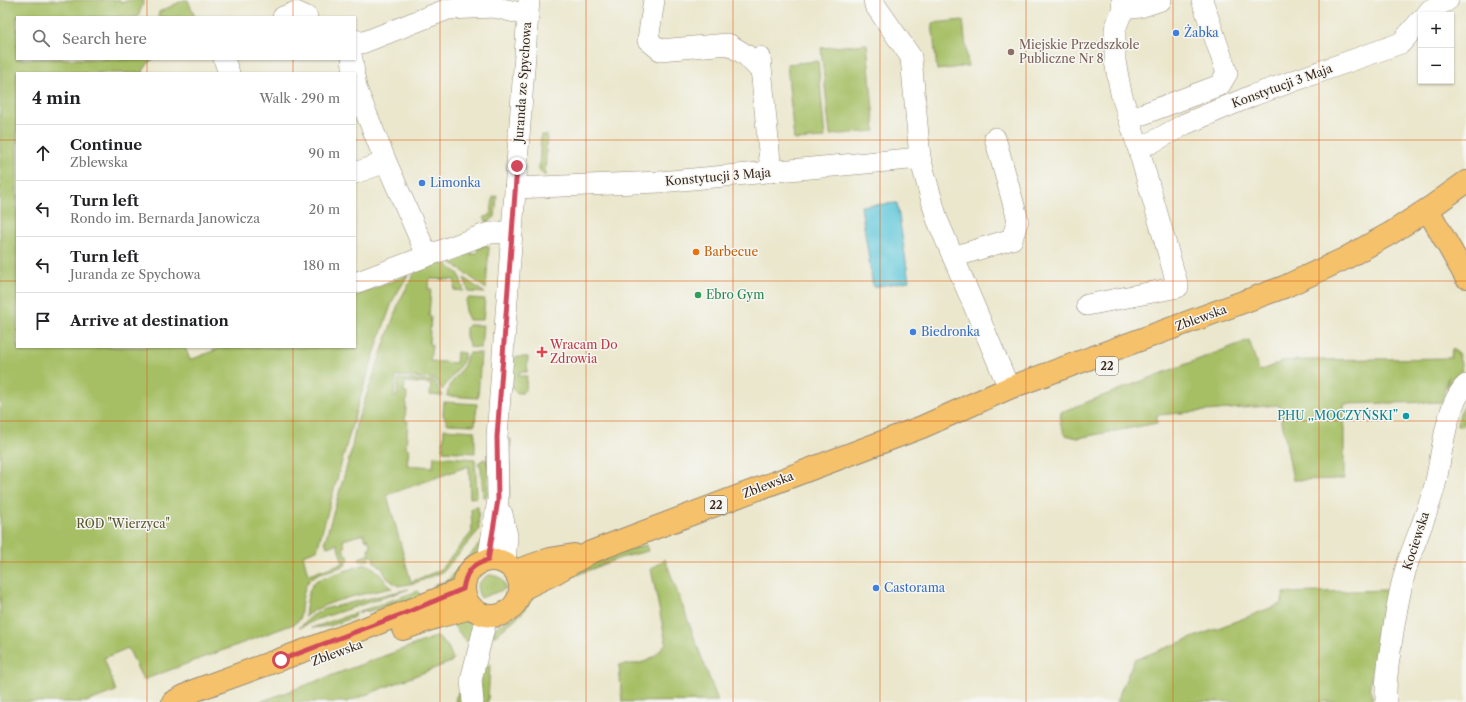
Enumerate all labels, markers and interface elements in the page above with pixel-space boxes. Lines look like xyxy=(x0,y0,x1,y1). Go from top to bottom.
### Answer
map controls xyxy=(1418,12,1454,84)
button: + xyxy=(1418,12,1454,48)
search box xyxy=(16,16,356,60)
street label: Juranda ze Spychowa xyxy=(511,21,534,145)
place label: Żabka xyxy=(1184,24,1219,40)
icon: search xyxy=(30,27,52,49)
marker: Żabka xyxy=(1171,28,1181,38)
text: Search here xyxy=(62,29,147,48)
place label: Miejskie Przedszkole Publiczne Nr 8 xyxy=(1019,37,1140,66)
marker: Miejskie Przedszkole Publiczne Nr 8 xyxy=(1006,47,1016,57)
button: − xyxy=(1418,48,1454,84)
street label: Konstytucji 3 Maja xyxy=(1229,60,1335,111)
text: 4 min xyxy=(32,88,81,108)
text: Walk · 290 m xyxy=(259,90,340,106)
text: Continue xyxy=(70,135,142,154)
icon: ahead xyxy=(32,142,54,164)
text: 90 m xyxy=(309,145,340,161)
text: Zblewska xyxy=(70,154,128,170)
route end xyxy=(508,157,526,175)
street label: Konstytucji 3 Maja xyxy=(665,164,772,189)
place label: Limonka xyxy=(430,175,481,190)
marker: Limonka xyxy=(417,178,427,188)
text: Turn left xyxy=(70,191,139,210)
icon: left xyxy=(32,198,54,220)
text: 20 m xyxy=(309,201,340,217)
text: Rondo im. Bernarda Janowicza xyxy=(70,210,260,226)
place label: Barbecue xyxy=(704,244,758,259)
text: Turn left xyxy=(70,247,139,266)
marker: Barbecue xyxy=(691,247,701,257)
icon: left xyxy=(32,254,54,276)
text: 180 m xyxy=(303,257,340,273)
text: Juranda ze Spychowa xyxy=(70,266,201,282)
place label: Ebro Gym xyxy=(706,287,764,302)
marker: Ebro Gym xyxy=(693,290,703,300)
street label: Zblewska xyxy=(1173,301,1229,334)
icon: arrive xyxy=(32,310,54,332)
text: Arrive at destination xyxy=(70,311,229,330)
place label: Biedronka xyxy=(921,324,980,339)
marker: Biedronka xyxy=(908,327,918,337)
place label: Wracam Do Zdrowia xyxy=(549,337,618,366)
marker: Wracam Do Zdrowia xyxy=(537,347,547,357)
road number: 22 xyxy=(1096,357,1118,375)
place label: PHU ,,MOCZYŃSKI” xyxy=(1277,407,1398,423)
marker: PHU ,,MOCZYŃSKI” xyxy=(1401,411,1411,421)
street label: Zblewska xyxy=(740,468,796,501)
road number: 22 xyxy=(705,496,727,514)
street label: Kociewska xyxy=(1399,509,1432,572)
park label: ROD "Wierzyca" xyxy=(76,516,170,531)
place label: Castorama xyxy=(884,580,946,595)
marker: Castorama xyxy=(871,583,881,593)
street label: Zblewska xyxy=(309,636,365,669)
route start xyxy=(272,651,290,669)

